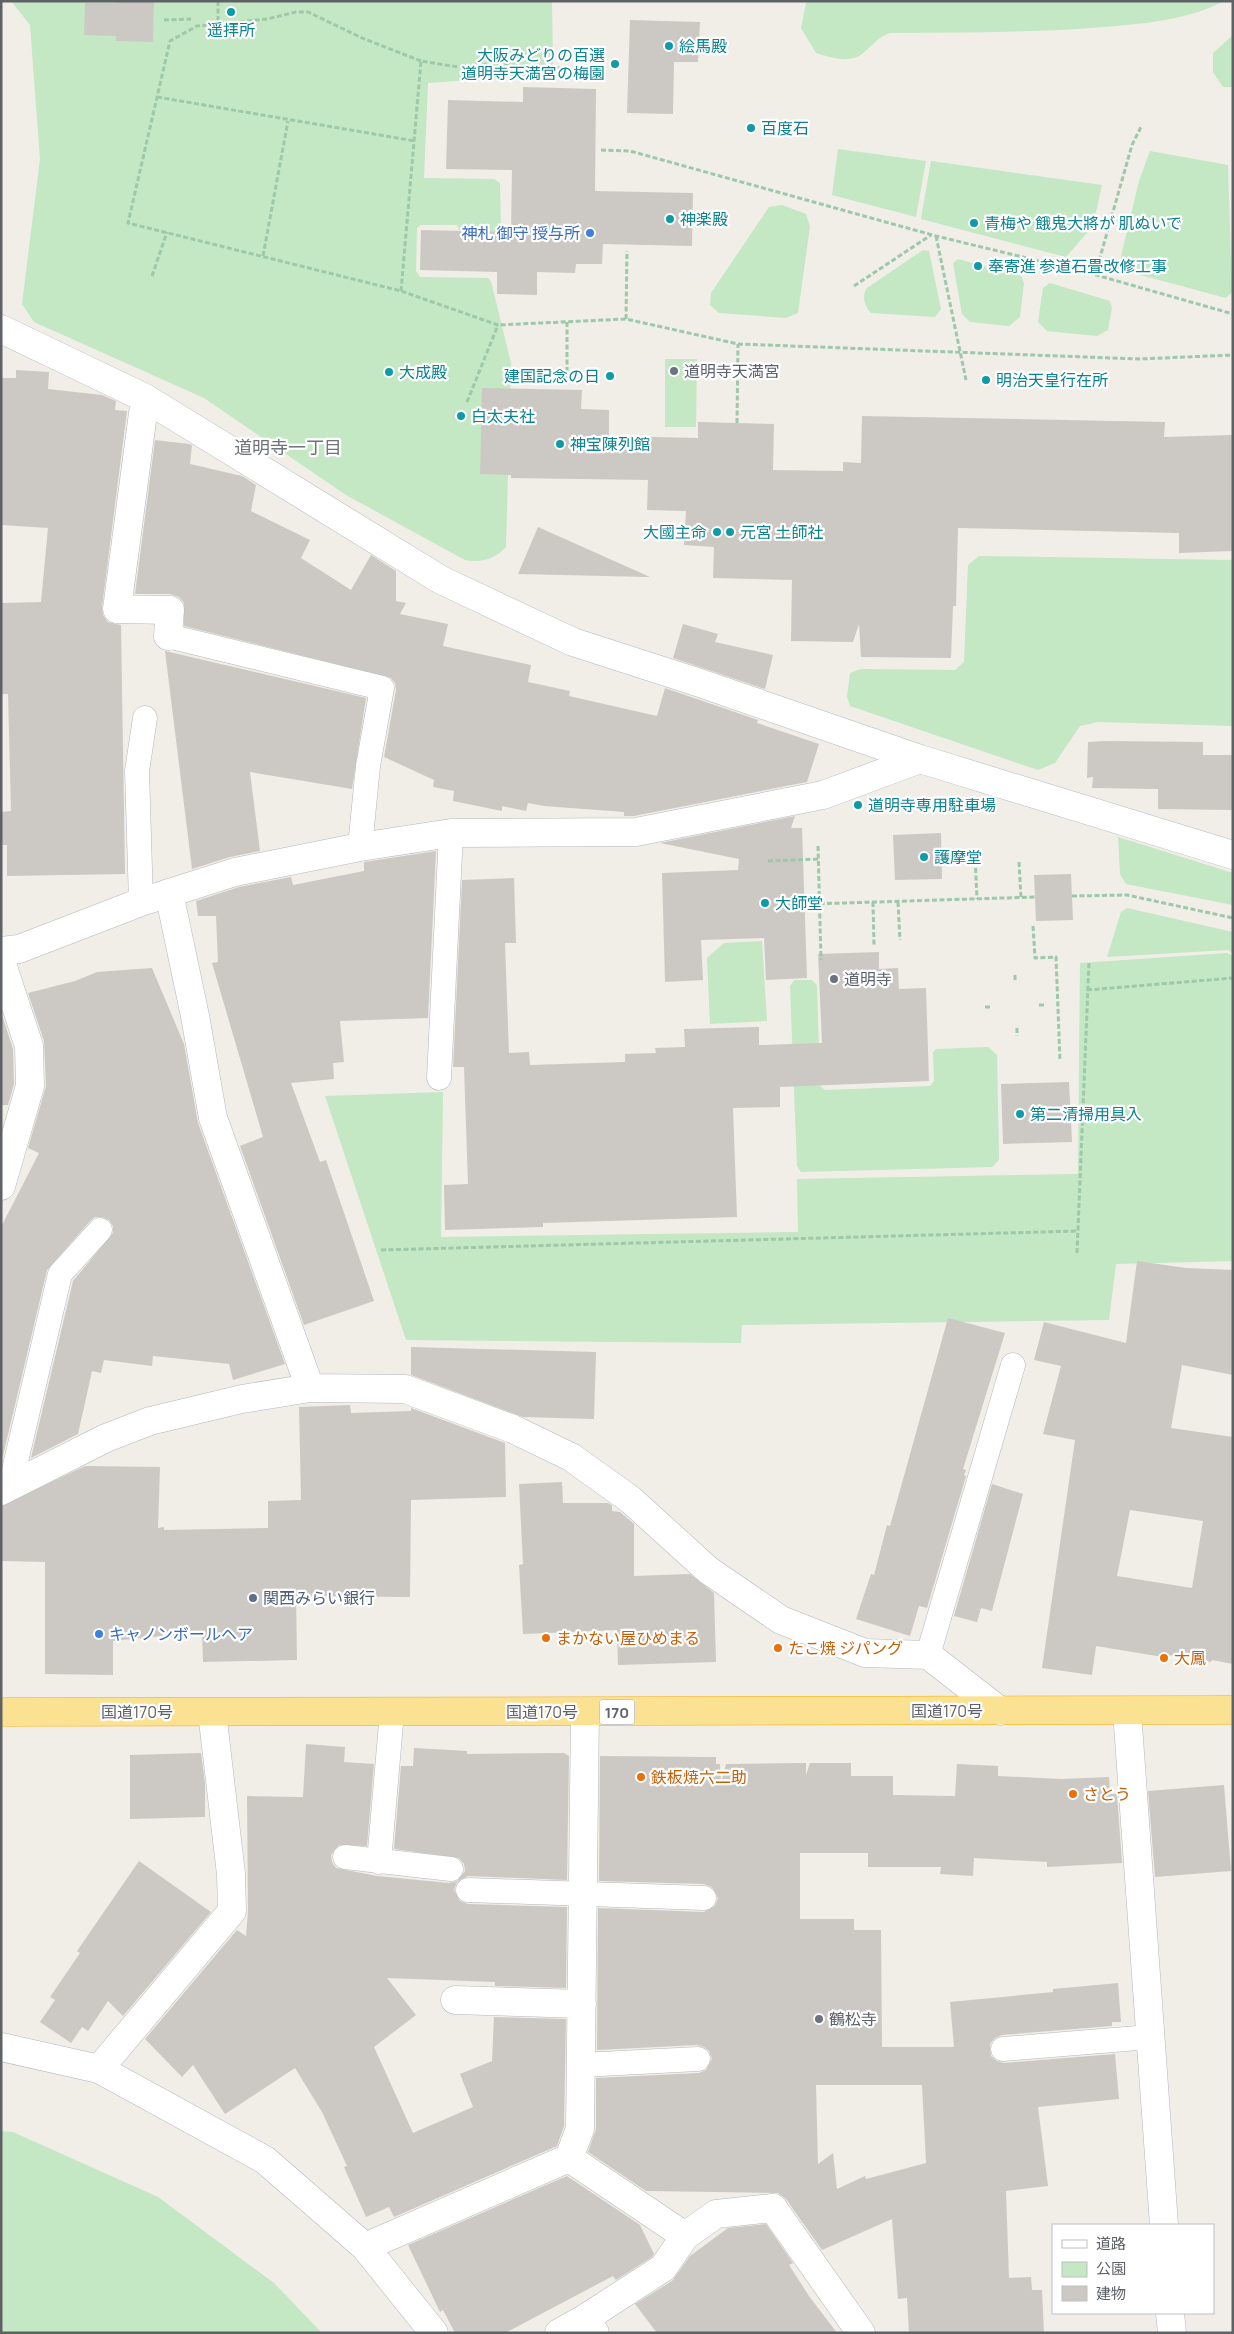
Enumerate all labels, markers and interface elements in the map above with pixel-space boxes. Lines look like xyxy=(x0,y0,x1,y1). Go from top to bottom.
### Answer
marker: 遥拝所 xyxy=(225,6,237,18)
place label: 遥拝所 xyxy=(207,19,255,41)
place label: 絵馬殿 xyxy=(679,35,727,57)
marker: 絵馬殿 xyxy=(663,40,675,52)
place label: 大阪みどりの百選 道明寺天満宮の梅園 xyxy=(461,44,605,84)
marker: 大阪みどりの百選 道明寺天満宮の梅園 xyxy=(609,58,621,70)
place label: 百度石 xyxy=(761,117,809,139)
marker: 百度石 xyxy=(745,122,757,134)
place label: 神楽殿 xyxy=(680,208,728,230)
place label: 青梅や 餓鬼大將が 肌ぬいで xyxy=(984,212,1182,234)
marker: 神楽殿 xyxy=(664,213,676,225)
marker: 青梅や 餓鬼大將が 肌ぬいで xyxy=(968,217,980,229)
place label: 神札 御守 授与所 xyxy=(462,222,580,244)
marker: 神札 御守 授与所 xyxy=(584,227,596,239)
place label: 奉寄進 参道石畳改修工事 xyxy=(988,255,1167,277)
marker: 奉寄進 参道石畳改修工事 xyxy=(972,260,984,272)
place label: 道明寺天満宮 xyxy=(684,360,780,382)
place label: 大成殿 xyxy=(399,361,447,383)
place label: 建国記念の日 xyxy=(504,365,600,387)
marker: 道明寺天満宮 xyxy=(668,365,680,377)
marker: 大成殿 xyxy=(383,366,395,378)
place label: 明治天皇行在所 xyxy=(996,369,1108,391)
marker: 建国記念の日 xyxy=(604,370,616,382)
marker: 明治天皇行在所 xyxy=(980,374,992,386)
place label: 白太夫社 xyxy=(471,405,535,427)
marker: 白太夫社 xyxy=(455,410,467,422)
place label: 神宝陳列館 xyxy=(570,433,650,455)
district label: 道明寺一丁目 xyxy=(234,435,342,459)
marker: 神宝陳列館 xyxy=(554,438,566,450)
place label: 大國主命 xyxy=(643,521,707,543)
place label: 元宮 土師社 xyxy=(740,521,823,543)
marker: 大國主命 xyxy=(711,526,723,538)
marker: 元宮 土師社 xyxy=(724,526,736,538)
place label: 道明寺専用駐車場 xyxy=(868,794,996,816)
marker: 道明寺専用駐車場 xyxy=(852,799,864,811)
place label: 護摩堂 xyxy=(934,846,982,868)
marker: 護摩堂 xyxy=(918,851,930,863)
place label: 大師堂 xyxy=(775,892,823,914)
marker: 大師堂 xyxy=(759,897,771,909)
place label: 道明寺 xyxy=(844,968,892,990)
marker: 道明寺 xyxy=(828,973,840,985)
place label: 第二清掃用具入 xyxy=(1030,1103,1142,1125)
marker: 第二清掃用具入 xyxy=(1014,1108,1026,1120)
place label: 関西みらい銀行 xyxy=(263,1587,375,1609)
marker: 関西みらい銀行 xyxy=(247,1592,259,1604)
place label: キャノンボールヘア xyxy=(109,1623,253,1645)
place label: まかない屋ひめまる xyxy=(556,1627,700,1649)
marker: キャノンボールヘア xyxy=(93,1628,105,1640)
marker: まかない屋ひめまる xyxy=(540,1632,552,1644)
place label: たこ焼 ジパング xyxy=(788,1637,903,1659)
marker: たこ焼 ジパング xyxy=(772,1642,784,1654)
place label: 大鳳 xyxy=(1174,1647,1206,1669)
marker: 大鳳 xyxy=(1158,1652,1170,1664)
road number: 170 xyxy=(600,1700,634,1724)
street label: 国道170号 xyxy=(911,1700,983,1722)
street label: 国道170号 xyxy=(101,1701,173,1723)
street label: 国道170号 xyxy=(506,1701,578,1723)
place label: 鉄板焼六二助 xyxy=(651,1766,747,1788)
marker: 鉄板焼六二助 xyxy=(635,1771,647,1783)
place label: さとう xyxy=(1083,1783,1131,1805)
marker: さとう xyxy=(1067,1788,1079,1800)
place label: 鶴松寺 xyxy=(829,2008,877,2030)
marker: 鶴松寺 xyxy=(813,2013,825,2025)
legend xyxy=(1052,2224,1214,2314)
text: 道路 xyxy=(1096,2233,1126,2254)
text: 公園 xyxy=(1096,2258,1126,2279)
text: 建物 xyxy=(1096,2283,1126,2304)

